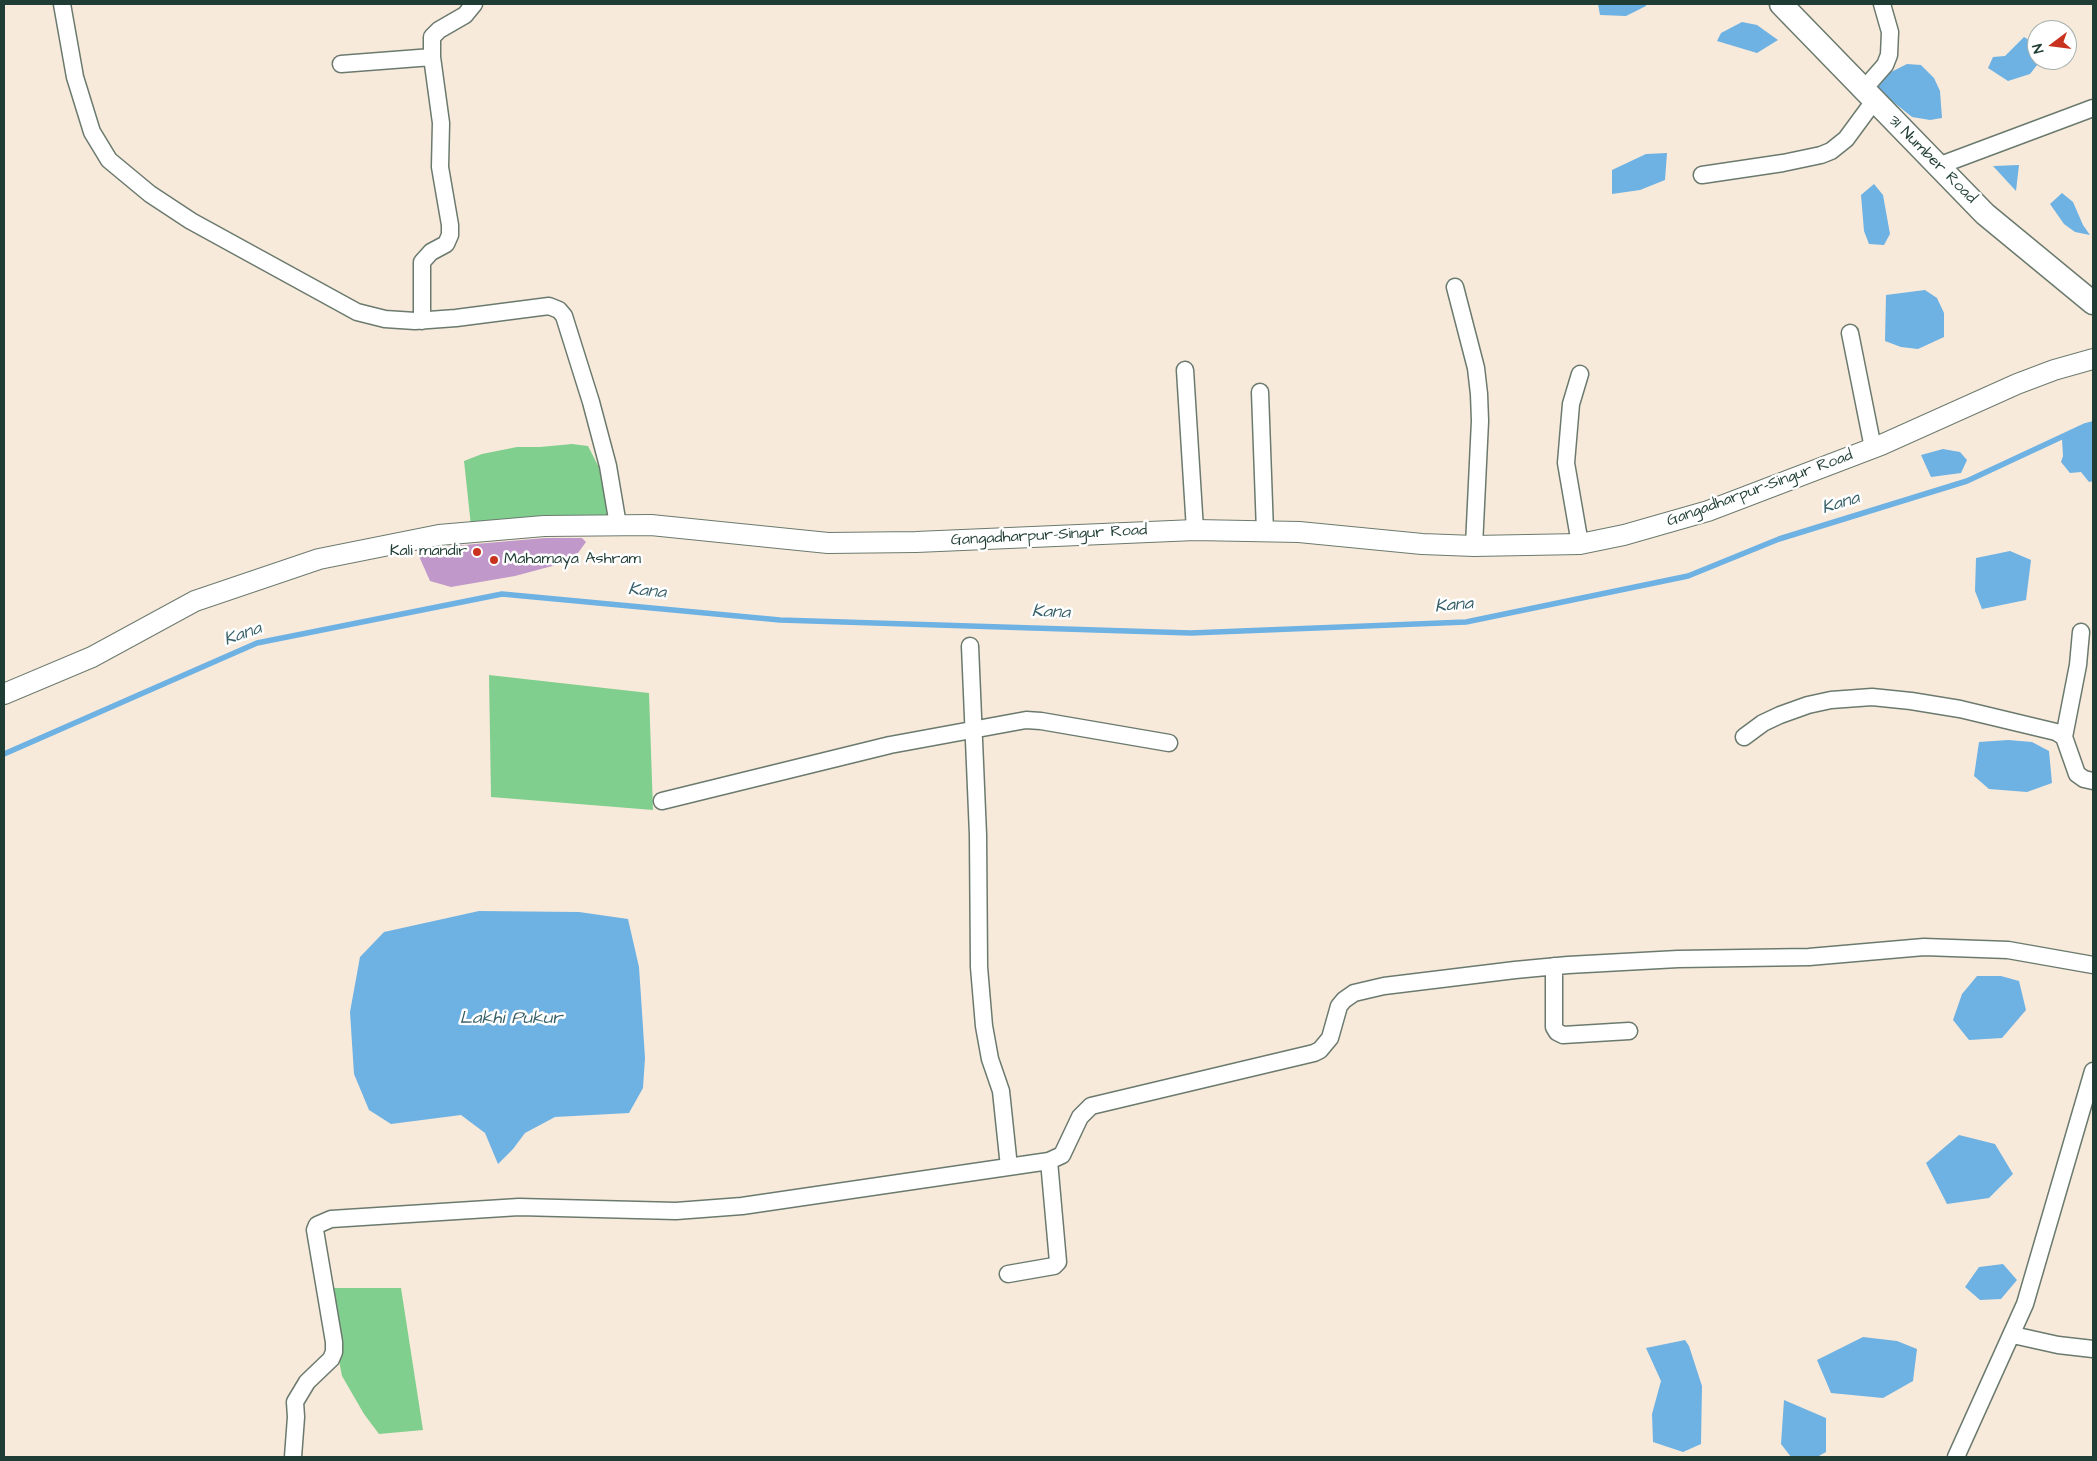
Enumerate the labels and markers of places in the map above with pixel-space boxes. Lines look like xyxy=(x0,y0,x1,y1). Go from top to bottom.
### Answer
place label: Kali mandir xyxy=(390,542,467,562)
marker: Kali mandir xyxy=(471,546,483,558)
place label: Mahamaya Ashram xyxy=(504,550,641,570)
marker: Mahamaya Ashram xyxy=(488,554,500,566)

